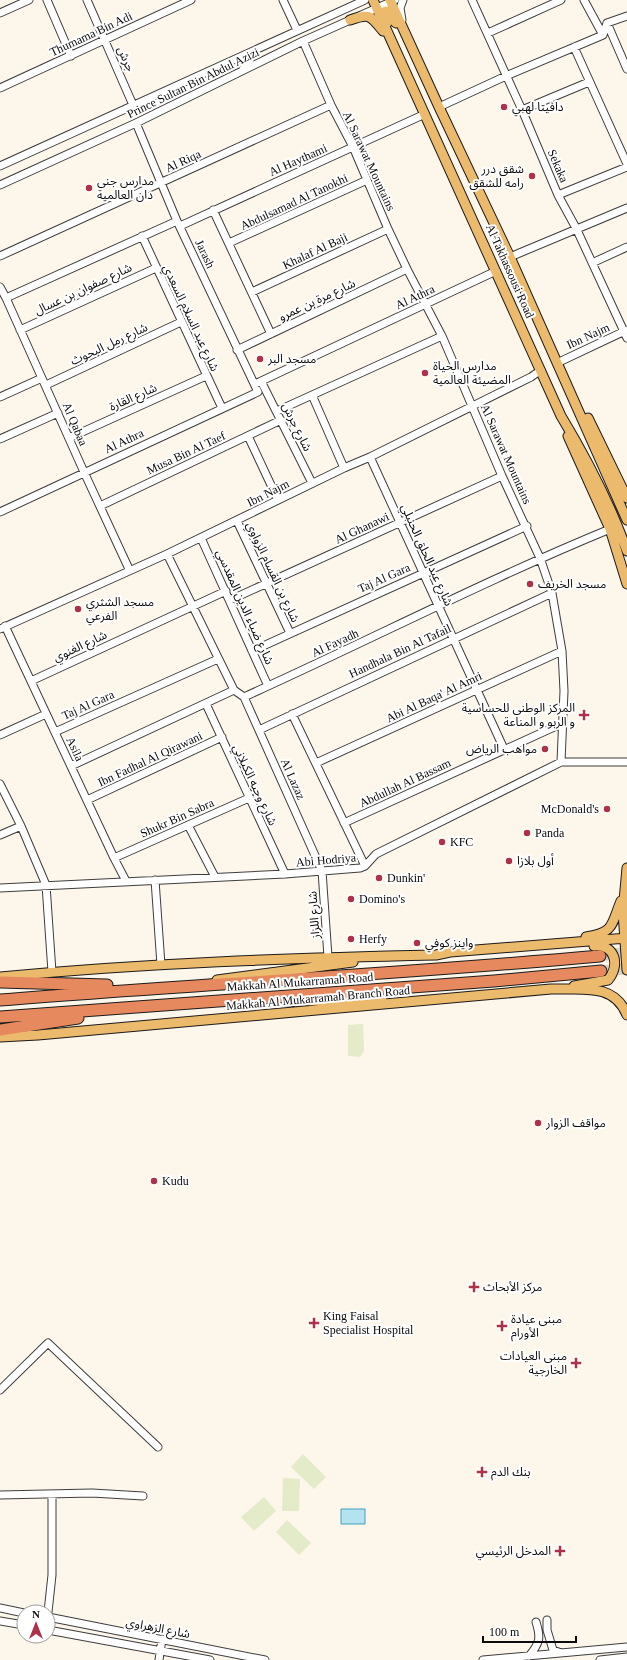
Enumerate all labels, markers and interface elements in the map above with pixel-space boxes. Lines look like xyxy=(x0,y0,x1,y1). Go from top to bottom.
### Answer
street label: Thumama Bin Adi xyxy=(48,8,135,59)
street label: جرش xyxy=(114,44,138,74)
street label: Prince Sultan Bin Abdul Azizi xyxy=(125,45,262,121)
place label: دافيتا لهبي xyxy=(512,100,564,117)
marker: دافيتا لهبي xyxy=(499,102,509,112)
street label: Al Sarawat Mountains xyxy=(340,109,398,213)
street label: Al Haythami xyxy=(267,141,330,179)
street label: Al Riqa xyxy=(163,146,204,175)
street label: Sekaka xyxy=(545,147,571,185)
place label: شقق درر رامه للشقق xyxy=(469,162,524,191)
street label: Abdulsamad Al Tanokhi xyxy=(238,171,351,233)
marker: شقق درر رامه للشقق xyxy=(527,171,537,181)
place label: مدارس جنى دان العالمية xyxy=(97,174,154,202)
marker: مدارس جنى دان العالمية xyxy=(84,183,94,193)
street label: Al Takhassousi Road xyxy=(483,222,537,320)
street label: Khalaf Al Baji xyxy=(280,230,350,272)
street label: Jarash xyxy=(192,237,218,271)
street label: شارع صفوان بن عسال xyxy=(32,260,135,320)
street label: شارع عبد السلام السعدي xyxy=(158,262,222,375)
street label: شارع مرة بن عمرو xyxy=(276,276,358,326)
street label: Al Athra xyxy=(393,282,437,312)
street label: شارع رمل البحوث xyxy=(68,320,151,370)
street label: Ibn Najm xyxy=(564,320,612,352)
place label: مسجد البر xyxy=(267,352,316,366)
marker: مسجد البر xyxy=(255,354,265,364)
place label: مدارس الحياة المضيئة العالمية xyxy=(433,359,511,387)
marker: مدارس الحياة المضيئة العالمية xyxy=(420,368,430,378)
street label: شارع القارة xyxy=(107,380,160,416)
street label: Al Qabaa xyxy=(60,400,91,448)
street label: شارع جرش xyxy=(277,400,315,454)
street label: Al Sarawat Mountains xyxy=(478,402,534,506)
street label: Al Athra xyxy=(102,426,146,456)
street label: Musa Bin Al Taef xyxy=(144,429,228,477)
street label: Ibn Najm xyxy=(244,476,292,510)
street label: شارع عبد الحلق الحنبلي xyxy=(396,502,456,609)
street label: Al Ghanawi xyxy=(333,509,392,547)
street label: شارع بن القسام الزواوي xyxy=(241,520,302,626)
street label: شارع ضياء الدين المقدسي xyxy=(211,547,277,668)
street label: Taj Al Gara xyxy=(356,560,413,596)
place label: مسجد الخريف xyxy=(538,577,606,591)
marker: مسجد الخريف xyxy=(525,579,535,589)
place label: مسجد الشثري الفرعي xyxy=(86,595,154,626)
marker: مسجد الشثري الفرعي xyxy=(73,604,83,614)
street label: Handhala Bin Al Tafail xyxy=(347,621,454,681)
street label: Al Fayadh xyxy=(309,626,361,660)
street label: شارع الغنوي xyxy=(51,627,110,667)
street label: Abi Al Baqa' Al Amri xyxy=(384,668,485,725)
street label: Taj Al Gara xyxy=(60,687,117,723)
place label: المركز الوطني للحساسية و الربو و المناعة xyxy=(462,701,575,729)
marker: المركز الوطني للحساسية و الربو و المناعة xyxy=(578,709,590,721)
street label: Ibn Fadhal Al Qirawani xyxy=(96,728,205,789)
street label: Asila xyxy=(63,735,87,764)
street label: شارع وجيه الكيلاني xyxy=(228,742,280,829)
place label: مواهب الرياض xyxy=(466,742,537,756)
marker: مواهب الرياض xyxy=(540,744,550,754)
street label: Abdullah Al Bassam xyxy=(357,755,454,810)
street label: Al Lazaz xyxy=(278,756,308,802)
street label: Shukr Bin Sabra xyxy=(138,795,217,841)
place label: McDonald's xyxy=(541,802,599,816)
marker: McDonald's xyxy=(602,804,612,814)
place label: Panda xyxy=(535,826,565,840)
marker: Panda xyxy=(522,828,532,838)
place label: KFC xyxy=(450,835,473,849)
marker: KFC xyxy=(437,837,447,847)
street label: Abi Hodriya xyxy=(295,850,357,870)
place label: أول بلازا xyxy=(517,853,554,868)
marker: أول بلازا xyxy=(504,856,514,866)
place label: Dunkin' xyxy=(387,871,425,885)
marker: Dunkin' xyxy=(374,873,384,883)
street label: شارع اللزاز xyxy=(305,891,325,940)
place label: Domino's xyxy=(359,892,405,906)
marker: Domino's xyxy=(346,894,356,904)
place label: Herfy xyxy=(359,932,387,946)
marker: Herfy xyxy=(346,934,356,944)
place label: واينز كوفي xyxy=(425,936,473,953)
marker: واينز كوفي xyxy=(412,938,422,948)
street label: Makkah Al Mukarramah Road xyxy=(226,970,374,994)
street label: Makkah Al Mukarramah Branch Road xyxy=(225,983,411,1013)
place label: مواقف الزوار xyxy=(545,1116,606,1130)
marker: مواقف الزوار xyxy=(533,1118,543,1128)
place label: Kudu xyxy=(162,1174,189,1188)
marker: Kudu xyxy=(149,1176,159,1186)
place label: مركز الأبحاث xyxy=(483,1280,542,1294)
marker: مركز الأبحاث xyxy=(468,1281,480,1293)
place label: King Faisal Specialist Hospital xyxy=(323,1309,414,1337)
place label: مبنى عيادة الأورام xyxy=(511,1312,562,1342)
marker: King Faisal Specialist Hospital xyxy=(308,1317,320,1329)
marker: مبنى عيادة الأورام xyxy=(496,1320,508,1332)
place label: مبنى العيادات الخارجية xyxy=(500,1349,567,1377)
marker: مبنى العيادات الخارجية xyxy=(570,1357,582,1369)
place label: بنك الدم xyxy=(491,1465,531,1481)
marker: بنك الدم xyxy=(476,1466,488,1478)
place label: المدخل الرئيسي xyxy=(476,1544,551,1561)
marker: المدخل الرئيسي xyxy=(554,1545,566,1557)
north arrow xyxy=(16,1604,56,1644)
text: N xyxy=(32,1608,40,1620)
street label: شارع الزهراوي xyxy=(124,1615,191,1644)
scale bar xyxy=(483,1618,576,1644)
text: 100 m xyxy=(489,1625,520,1639)

